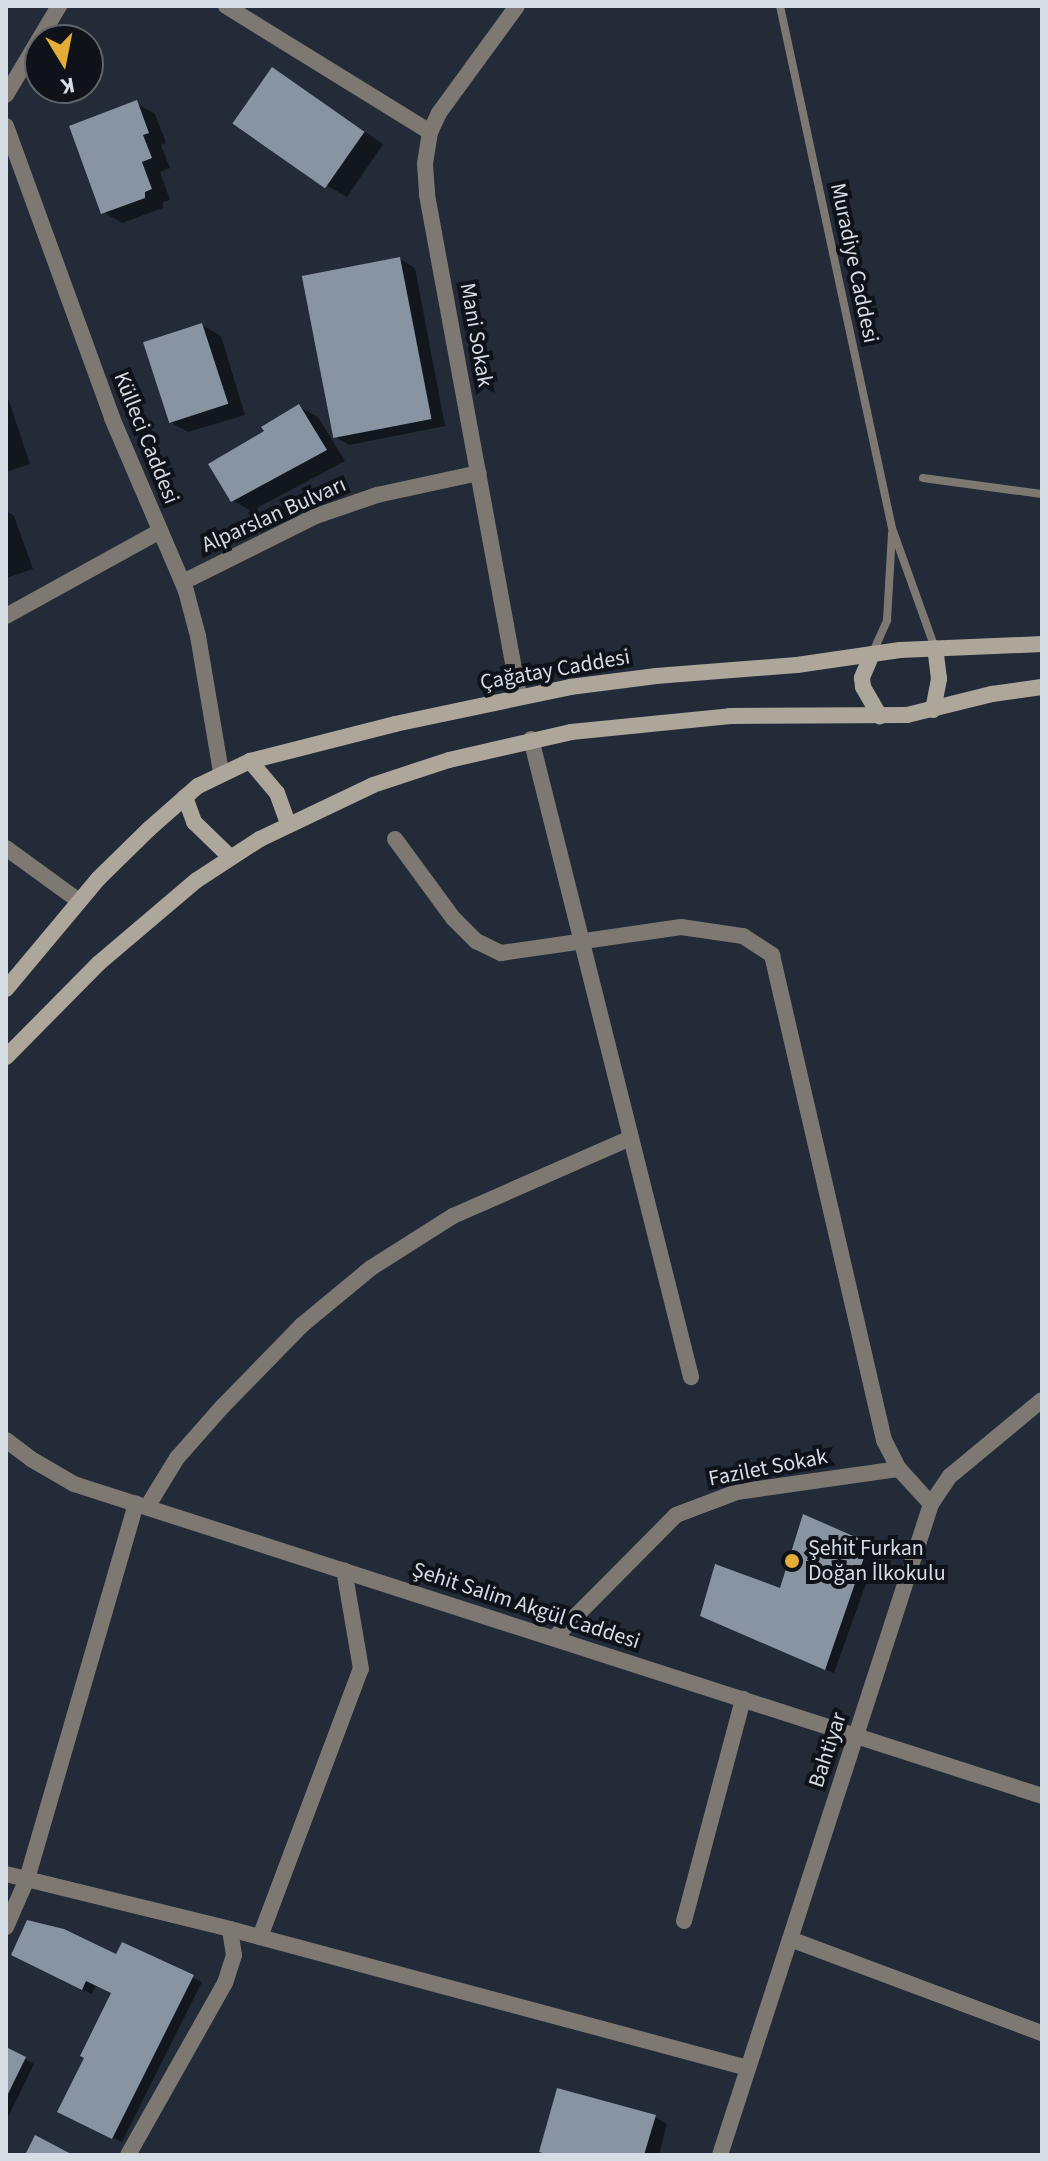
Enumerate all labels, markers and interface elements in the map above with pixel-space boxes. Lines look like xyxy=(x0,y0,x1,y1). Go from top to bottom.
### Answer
north arrow xyxy=(24,24,104,104)
text: K xyxy=(58,69,77,103)
street label: Muradiye Caddesi xyxy=(824,181,884,345)
street label: Mani Sokak xyxy=(454,281,498,389)
street label: Külleci Caddesi xyxy=(108,368,184,508)
street label: Alparslan Bulvarı xyxy=(198,471,350,559)
street label: Çağatay Caddesi xyxy=(478,644,632,696)
street label: Fazilet Sokak xyxy=(706,1444,830,1492)
place label: Şehit Furkan Doğan İlkokulu xyxy=(808,1535,946,1586)
marker: Şehit Furkan Doğan İlkokulu xyxy=(783,1552,801,1570)
street label: Şehit Salim Akgül Caddesi xyxy=(409,1557,643,1655)
street label: Bahtiyar xyxy=(803,1709,853,1791)

